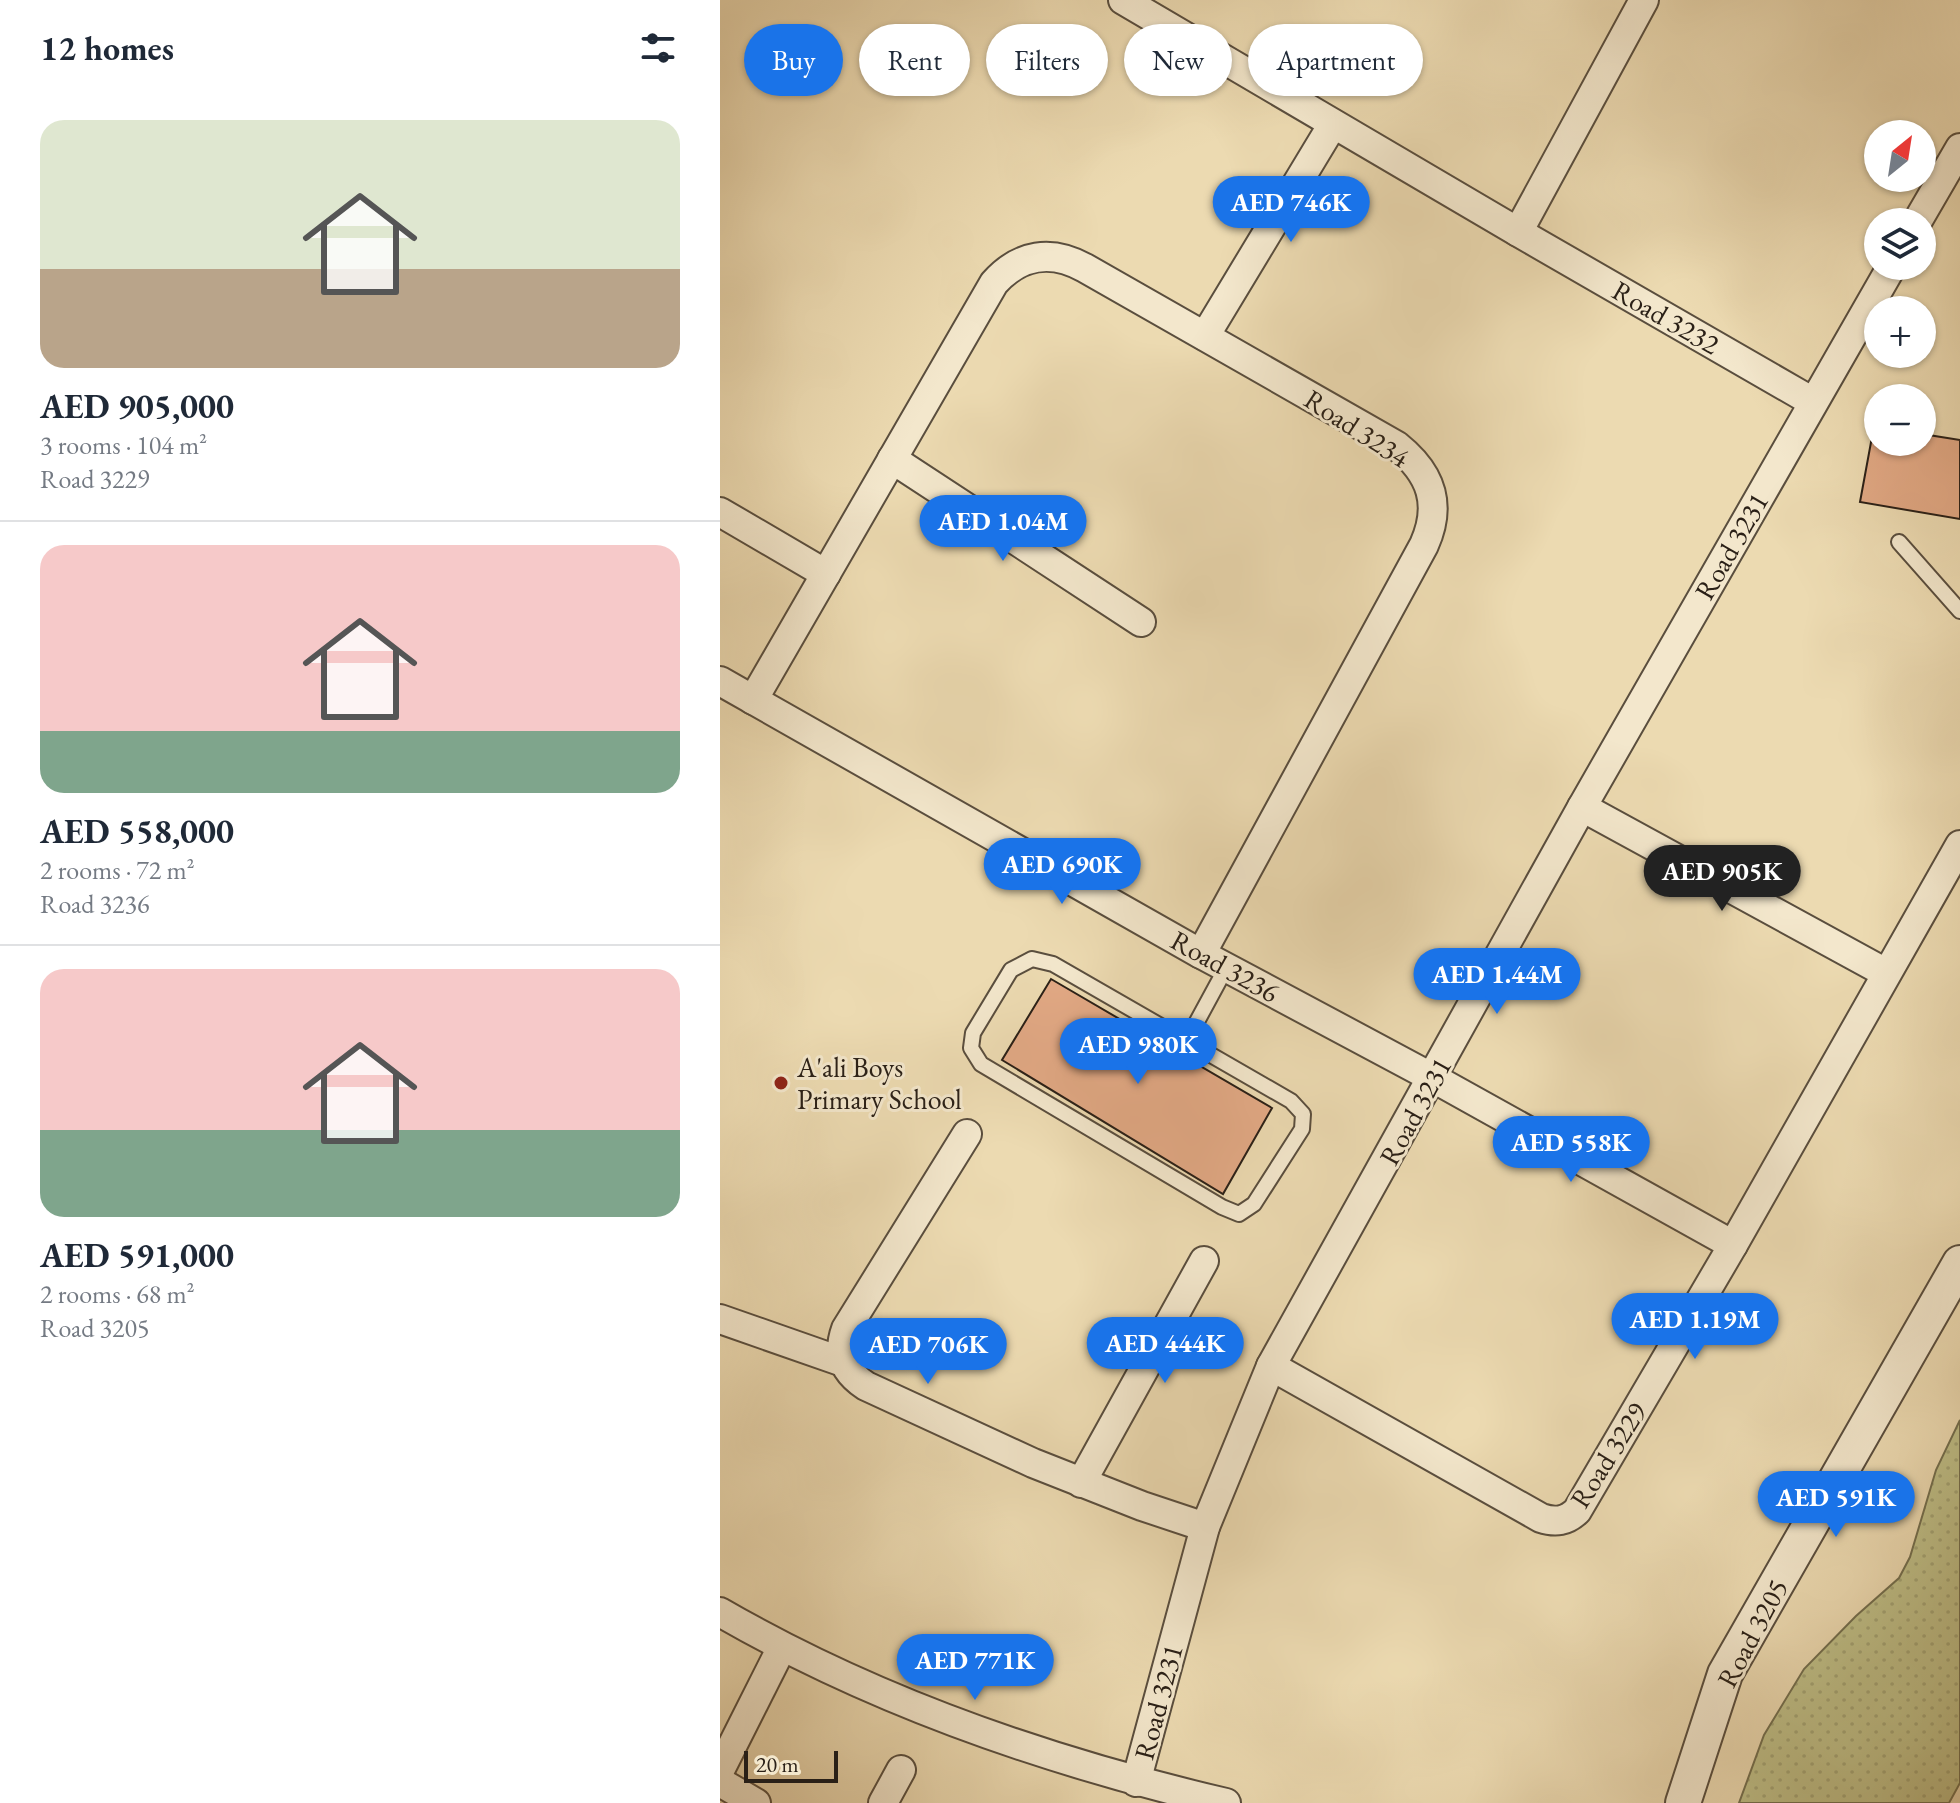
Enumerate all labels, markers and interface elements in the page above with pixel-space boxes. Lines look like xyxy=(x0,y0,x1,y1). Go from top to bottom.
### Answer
chip: Buy xyxy=(744,24,843,96)
chip: Rent xyxy=(859,24,970,96)
chip: Filters xyxy=(986,24,1108,96)
chip: New xyxy=(1124,24,1232,96)
chip: Apartment xyxy=(1248,24,1423,96)
text: 12 homes xyxy=(40,26,174,70)
icon: filters xyxy=(636,26,680,70)
north arrow xyxy=(1864,120,1936,192)
map controls xyxy=(1864,120,1936,456)
icon: home xyxy=(288,172,432,316)
pin: AED 746K xyxy=(1208,176,1374,244)
text: AED 746K xyxy=(1231,185,1351,219)
button: layers xyxy=(1864,208,1936,280)
street label: Road 3232 xyxy=(1606,272,1727,362)
button: + xyxy=(1864,296,1936,368)
street label: Road 3234 xyxy=(1298,381,1417,476)
text: AED 905,000 xyxy=(40,384,234,428)
button: − xyxy=(1864,384,1936,456)
text: 3 rooms · 104 m² xyxy=(40,428,207,462)
text: Road 3229 xyxy=(40,462,150,496)
street label: Road 3231 xyxy=(1686,486,1776,606)
pin: AED 1.04M xyxy=(911,495,1095,563)
text: AED 1.04M xyxy=(938,504,1068,538)
icon: home xyxy=(288,597,432,741)
text: AED 558,000 xyxy=(40,809,234,853)
pin: AED 690K xyxy=(979,838,1145,906)
pin: AED 905K xyxy=(1639,845,1805,913)
text: AED 690K xyxy=(1002,847,1122,881)
text: 2 rooms · 72 m² xyxy=(40,853,195,887)
text: AED 905K xyxy=(1662,854,1782,888)
text: Road 3236 xyxy=(40,887,150,921)
street label: Road 3236 xyxy=(1165,922,1285,1010)
pin: AED 1.44M xyxy=(1405,948,1589,1016)
text: AED 1.44M xyxy=(1432,957,1562,991)
pin: AED 980K xyxy=(1055,1018,1221,1086)
icon: home xyxy=(288,1021,432,1165)
text: AED 980K xyxy=(1078,1027,1198,1061)
place label: A'ali Boys Primary School xyxy=(796,1049,962,1117)
street label: Road 3231 xyxy=(1371,1051,1459,1171)
marker: A'ali Boys Primary School xyxy=(772,1074,790,1092)
pin: AED 558K xyxy=(1488,1116,1654,1184)
text: AED 558K xyxy=(1511,1125,1631,1159)
text: AED 591,000 xyxy=(40,1233,234,1277)
text: 2 rooms · 68 m² xyxy=(40,1277,195,1311)
pin: AED 1.19M xyxy=(1603,1293,1787,1361)
text: AED 1.19M xyxy=(1630,1302,1760,1336)
text: Road 3205 xyxy=(40,1311,150,1345)
pin: AED 444K xyxy=(1082,1317,1248,1385)
pin: AED 706K xyxy=(845,1318,1011,1386)
text: AED 444K xyxy=(1105,1326,1225,1360)
text: AED 706K xyxy=(868,1327,988,1361)
street label: Road 3229 xyxy=(1561,1395,1655,1515)
pin: AED 591K xyxy=(1753,1471,1919,1539)
text: AED 591K xyxy=(1776,1480,1896,1514)
street label: Road 3205 xyxy=(1708,1572,1796,1694)
pin: AED 771K xyxy=(892,1634,1058,1702)
street label: Road 3231 xyxy=(1125,1640,1191,1764)
text: AED 771K xyxy=(915,1643,1035,1677)
scale bar xyxy=(744,1747,838,1783)
text: 20 m xyxy=(756,1750,799,1779)

